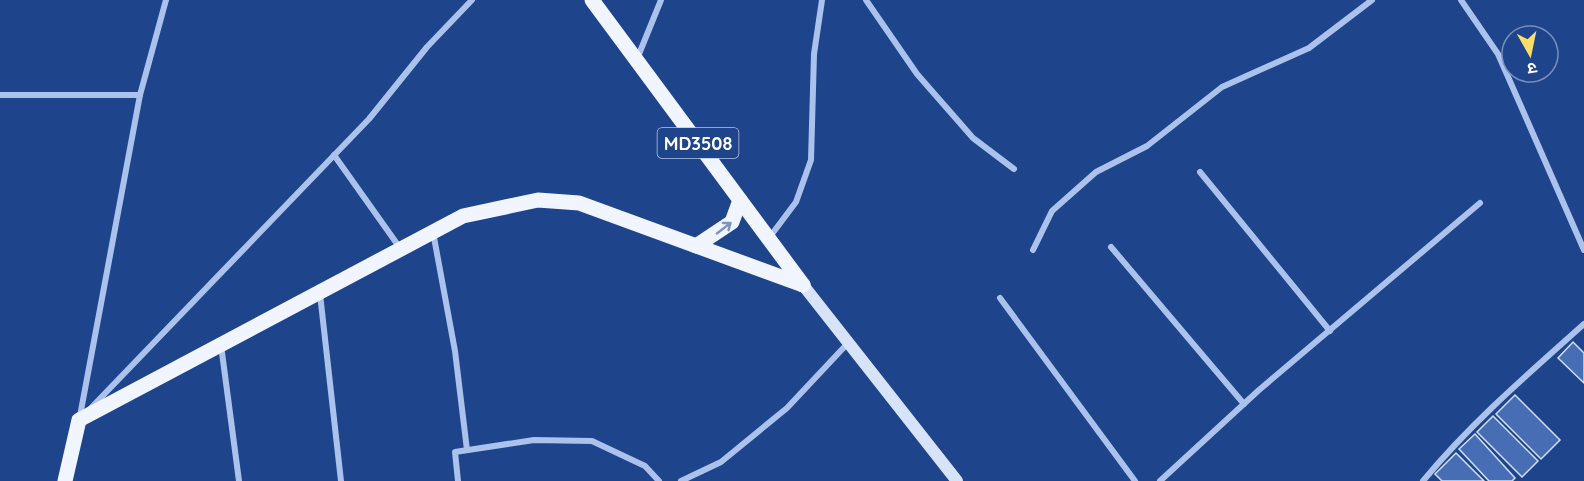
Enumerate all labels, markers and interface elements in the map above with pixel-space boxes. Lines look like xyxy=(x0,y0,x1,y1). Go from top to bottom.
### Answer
north arrow xyxy=(1500,24,1560,84)
text: उ xyxy=(1526,58,1539,80)
road number: MD3508 xyxy=(658,128,738,158)
one-way arrow xyxy=(715,222,731,235)

